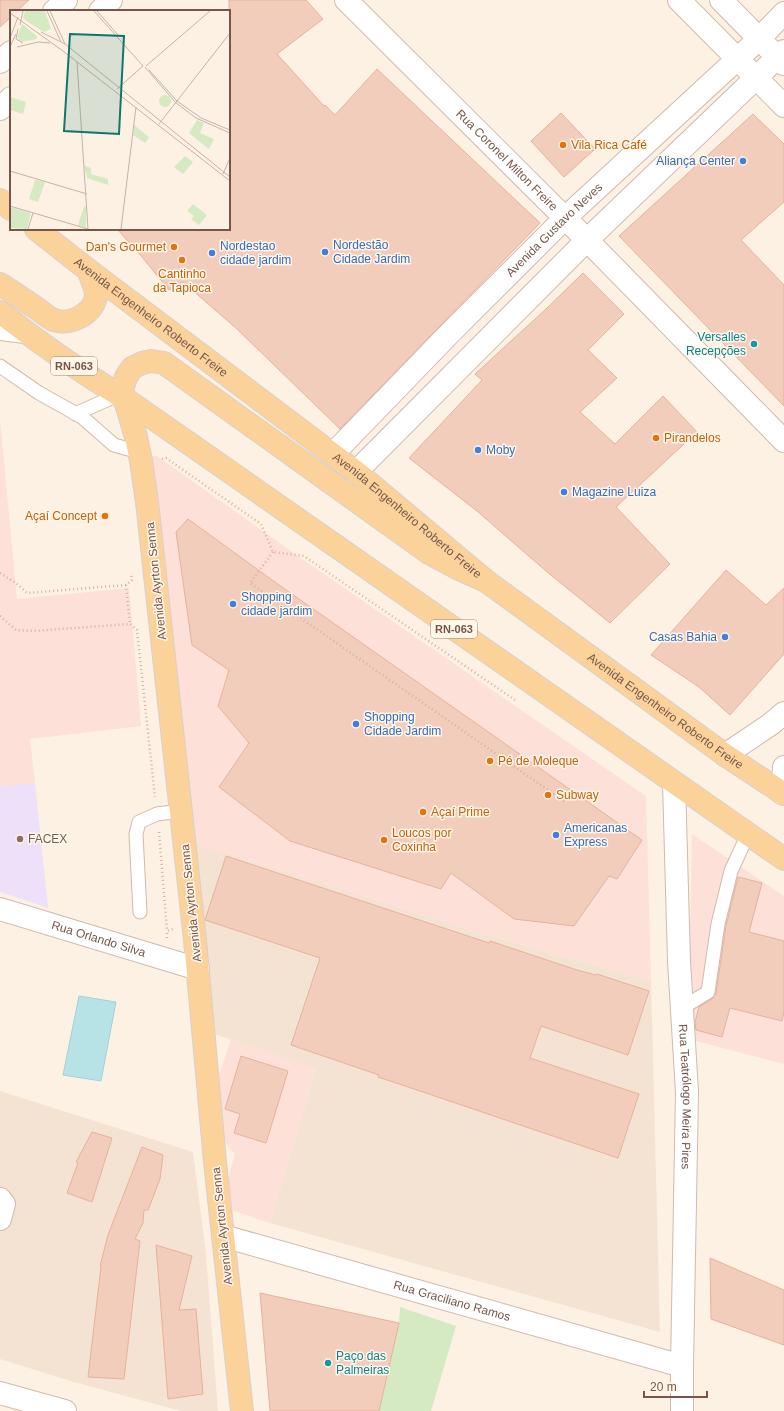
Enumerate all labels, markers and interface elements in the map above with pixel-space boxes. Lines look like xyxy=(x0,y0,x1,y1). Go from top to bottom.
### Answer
inset map xyxy=(10,10,230,230)
street label: Rua Coronel Milton Freire xyxy=(453,107,561,214)
place label: Vila Rica Café xyxy=(571,138,647,152)
marker: Vila Rica Café xyxy=(558,140,568,150)
place label: Aliança Center xyxy=(656,154,735,168)
marker: Aliança Center xyxy=(738,156,748,166)
street label: Avenida Gustavo Neves xyxy=(503,180,605,280)
place label: Nordestão Cidade Jardim xyxy=(333,238,410,266)
place label: Nordestao cidade jardim xyxy=(220,239,291,267)
place label: Dan's Gourmet xyxy=(86,240,167,254)
marker: Dan's Gourmet xyxy=(169,242,179,252)
marker: Nordestão Cidade Jardim xyxy=(320,247,330,257)
marker: Nordestao cidade jardim xyxy=(207,248,217,258)
street label: Avenida Engenheiro Roberto Freire xyxy=(71,255,231,380)
marker: Cantinho da Tapioca xyxy=(177,255,187,265)
place label: Cantinho da Tapioca xyxy=(153,267,211,295)
place label: Versalles Recepções xyxy=(686,330,746,358)
marker: Versalles Recepções xyxy=(749,339,759,349)
road number: RN-063 xyxy=(51,357,97,375)
place label: Pirandelos xyxy=(664,431,721,445)
marker: Pirandelos xyxy=(651,433,661,443)
place label: Moby xyxy=(486,443,515,457)
marker: Moby xyxy=(473,445,483,455)
street label: Avenida Engenheiro Roberto Freire xyxy=(330,450,485,581)
place label: Magazine Luiza xyxy=(572,485,656,499)
marker: Magazine Luiza xyxy=(559,487,569,497)
place label: Açaí Concept xyxy=(25,509,98,523)
marker: Açaí Concept xyxy=(100,511,110,521)
street label: Avenida Ayrton Senna xyxy=(143,521,169,641)
place label: Shopping cidade jardim xyxy=(241,590,312,618)
marker: Shopping cidade jardim xyxy=(228,599,238,609)
road number: RN-063 xyxy=(431,620,477,638)
place label: Casas Bahia xyxy=(649,630,717,644)
marker: Casas Bahia xyxy=(720,632,730,642)
street label: Avenida Engenheiro Roberto Freire xyxy=(585,650,746,772)
place label: Shopping Cidade Jardim xyxy=(364,710,441,738)
marker: Shopping Cidade Jardim xyxy=(351,719,361,729)
place label: Pé de Moleque xyxy=(498,754,579,768)
marker: Pé de Moleque xyxy=(485,756,495,766)
place label: Subway xyxy=(556,788,599,802)
marker: Subway xyxy=(543,790,553,800)
place label: Açaí Prime xyxy=(431,805,490,819)
marker: Açaí Prime xyxy=(418,807,428,817)
place label: Americanas Express xyxy=(564,821,627,849)
place label: Loucos por Coxinha xyxy=(392,826,451,854)
marker: Americanas Express xyxy=(551,830,561,840)
place label: FACEX xyxy=(28,832,67,846)
marker: FACEX xyxy=(15,834,25,844)
marker: Loucos por Coxinha xyxy=(379,835,389,845)
street label: Avenida Ayrton Senna xyxy=(178,843,204,963)
street label: Rua Orlando Silva xyxy=(50,918,148,960)
street label: Rua Teatrólogo Meira Pires xyxy=(676,1024,694,1170)
street label: Avenida Ayrton Senna xyxy=(209,1166,235,1286)
street label: Rua Graciliano Ramos xyxy=(392,1278,512,1324)
place label: Paço das Palmeiras xyxy=(336,1349,389,1377)
marker: Paço das Palmeiras xyxy=(323,1358,333,1368)
scale bar xyxy=(644,1373,707,1399)
text: 20 m xyxy=(650,1380,677,1394)

